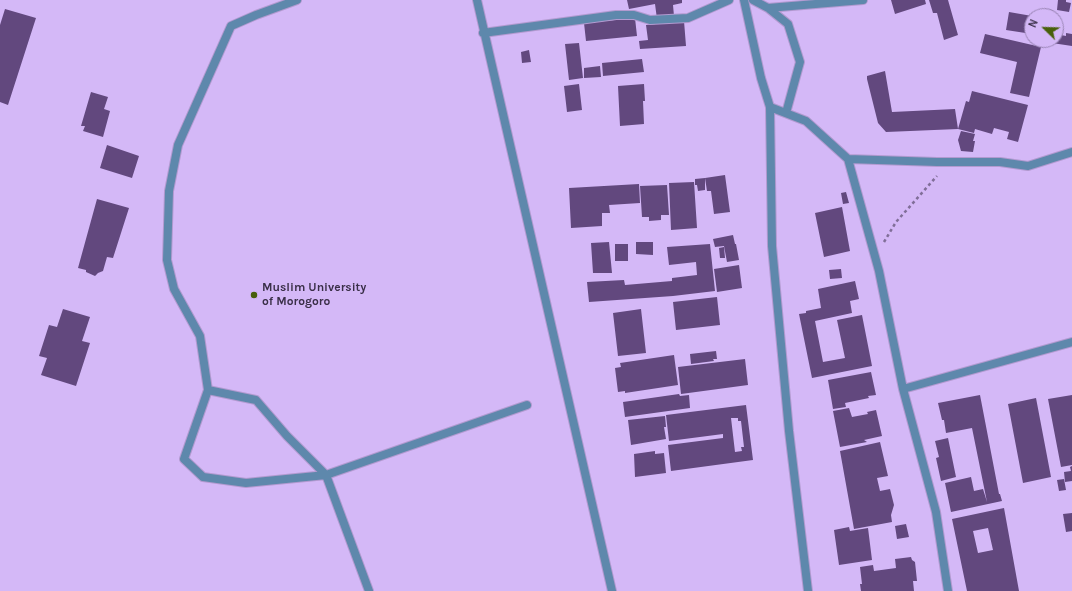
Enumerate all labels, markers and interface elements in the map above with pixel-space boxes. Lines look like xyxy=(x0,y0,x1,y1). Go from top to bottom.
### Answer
north arrow xyxy=(1024,8,1064,48)
text: N xyxy=(1026,17,1041,30)
place label: Muslim University of Morogoro xyxy=(262,281,366,309)
marker: Muslim University of Morogoro xyxy=(249,290,259,300)

